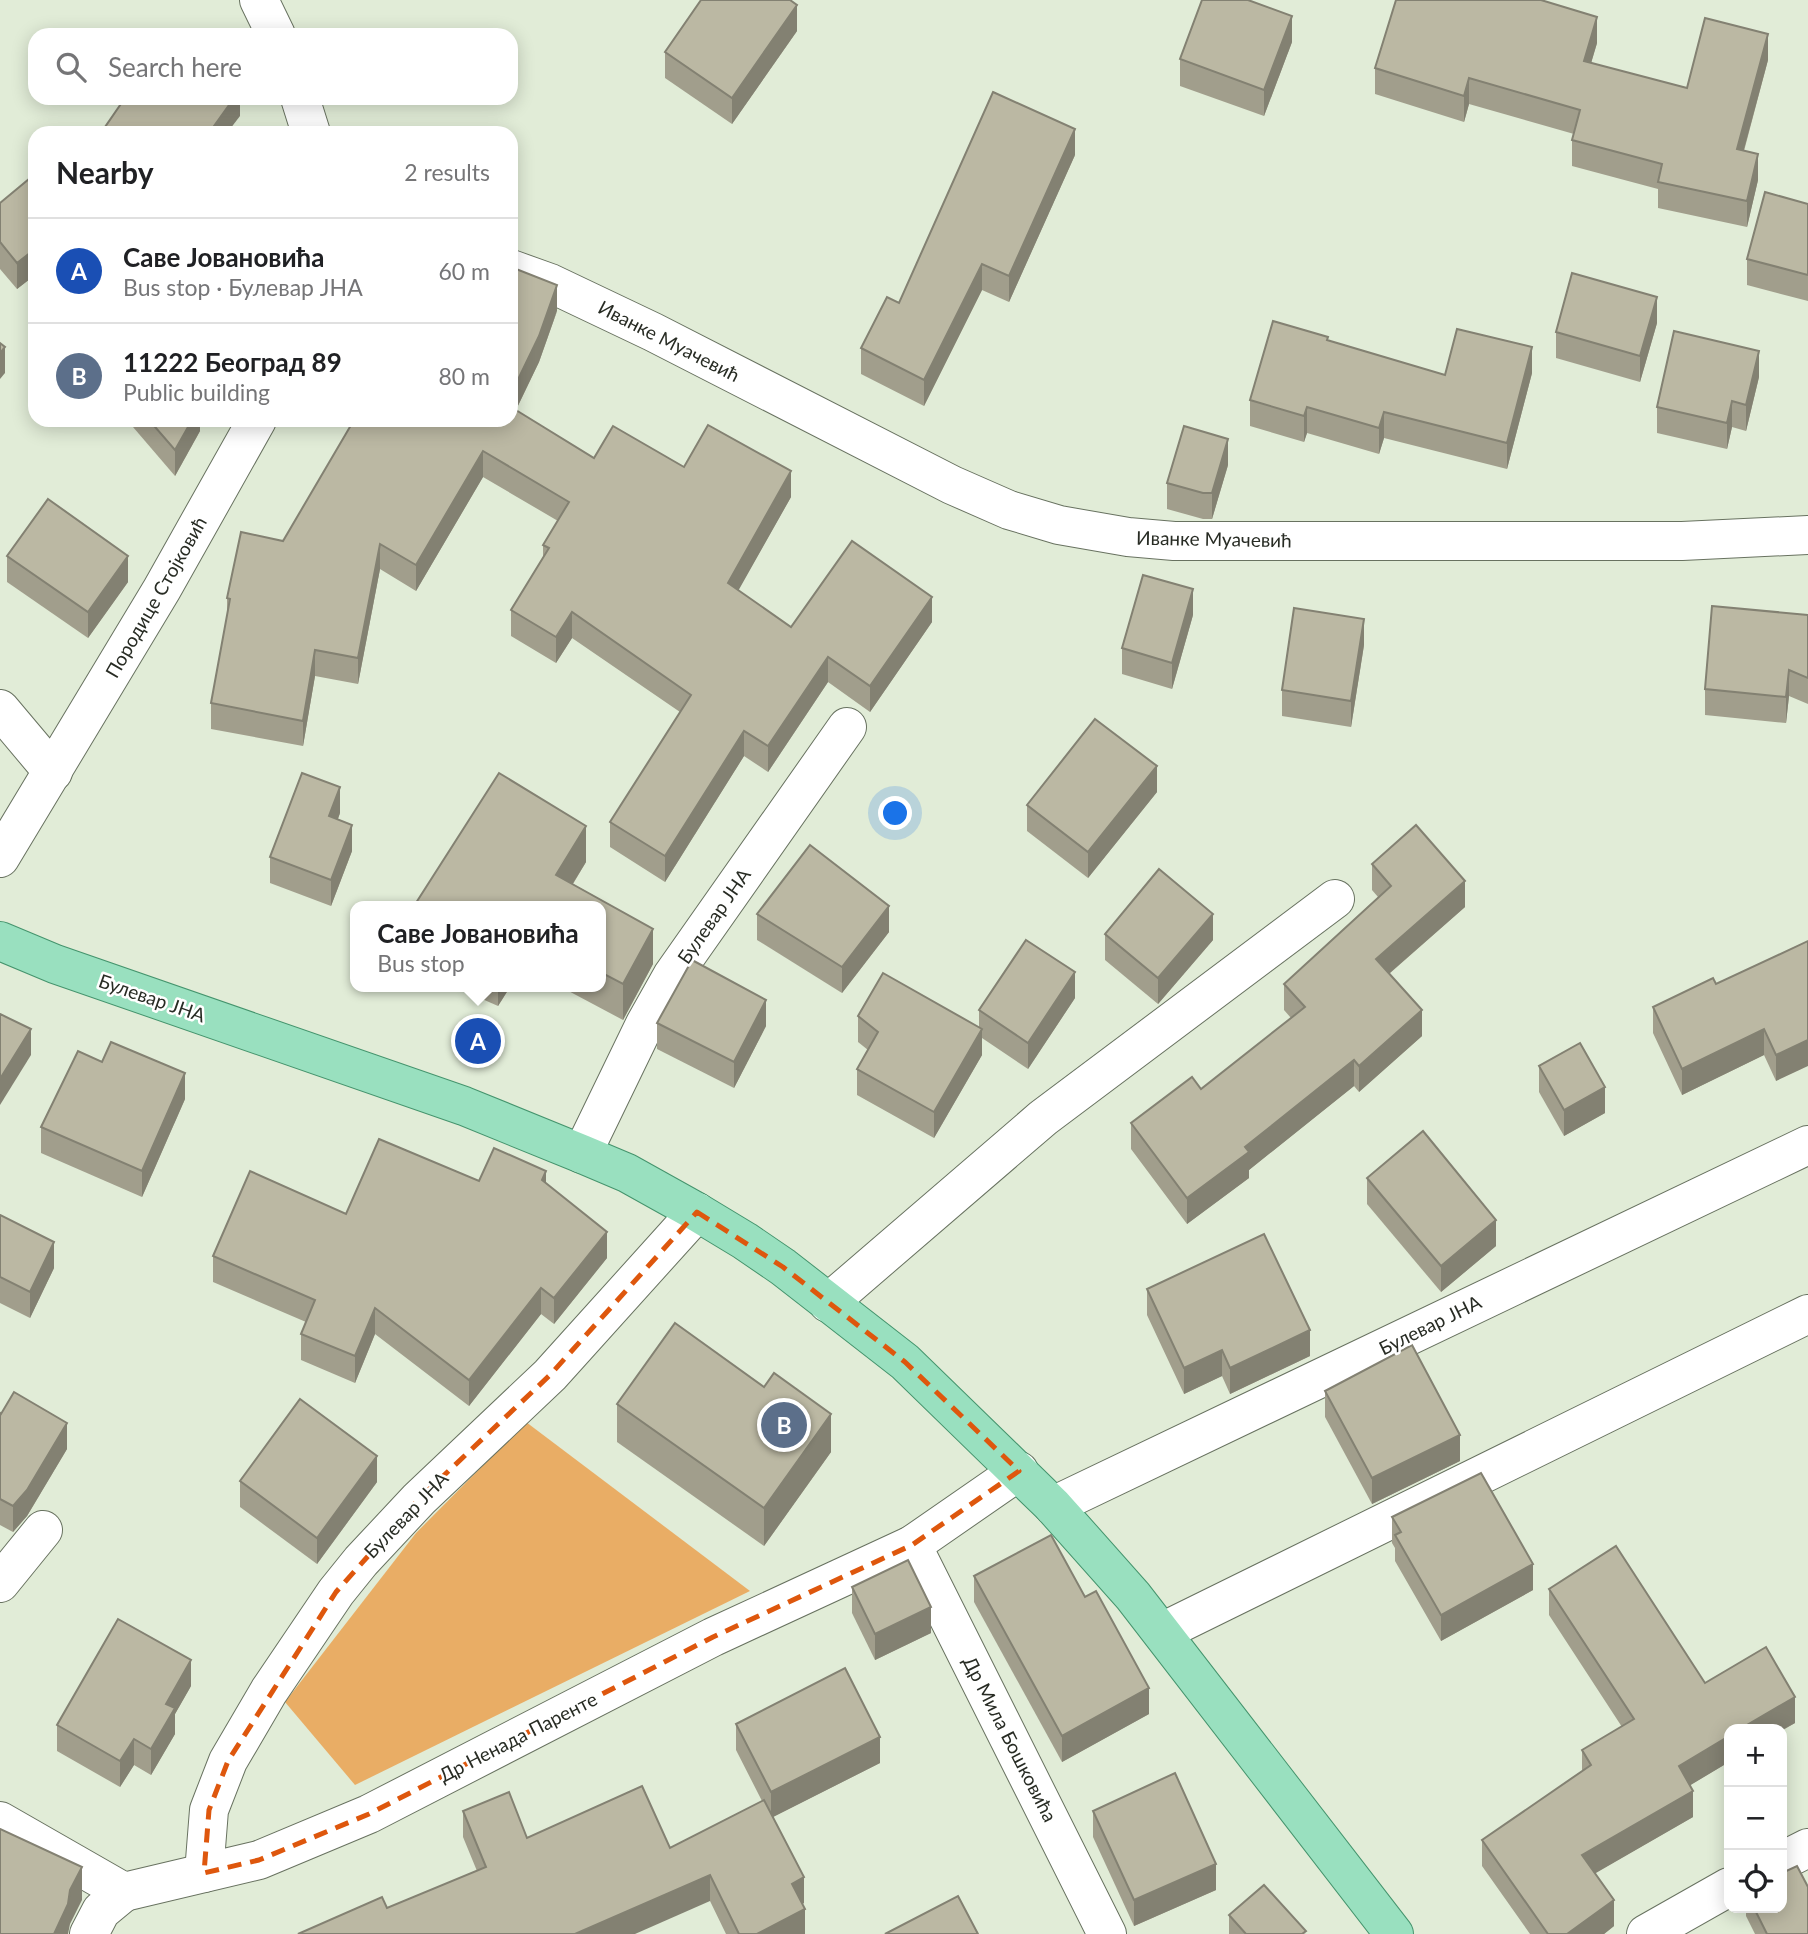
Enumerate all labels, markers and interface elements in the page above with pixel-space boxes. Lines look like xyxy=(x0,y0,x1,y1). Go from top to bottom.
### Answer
search box xyxy=(28,28,518,105)
icon: search xyxy=(52,48,90,86)
text: Search here xyxy=(108,51,242,83)
text: Nearby xyxy=(56,154,154,190)
text: 2 results xyxy=(404,158,490,186)
text: Саве Јовановића xyxy=(123,241,324,273)
text: A xyxy=(71,257,87,285)
text: 60 m xyxy=(439,257,490,285)
text: Bus stop · Булевар ЈНА xyxy=(123,273,363,301)
street label: Иванке Муачевић xyxy=(595,295,744,386)
text: 11222 Београд 89 xyxy=(123,346,342,378)
text: B xyxy=(71,362,87,390)
text: 80 m xyxy=(439,362,490,390)
text: Public building xyxy=(123,378,270,406)
street label: Породице Стојковић xyxy=(100,512,211,682)
street label: Иванке Муачевић xyxy=(1136,526,1292,551)
your location xyxy=(878,796,912,830)
street label: Булевар ЈНА xyxy=(672,863,755,968)
popup xyxy=(350,901,606,992)
text: Саве Јовановића xyxy=(377,917,579,949)
text: Bus stop xyxy=(377,949,465,977)
street label: Булевар ЈНА xyxy=(96,969,209,1027)
pin: A xyxy=(455,1015,501,1067)
street label: Булевар ЈНА xyxy=(1375,1290,1485,1359)
pin: B xyxy=(761,1399,807,1451)
street label: Булевар ЈНА xyxy=(359,1467,453,1563)
street label: Др Мила Бошковића xyxy=(959,1652,1062,1825)
street label: Др Ненада Паренте xyxy=(435,1687,601,1786)
map controls xyxy=(1724,1724,1787,1913)
button: + xyxy=(1724,1724,1787,1787)
button: − xyxy=(1724,1787,1787,1850)
button: locate xyxy=(1724,1850,1787,1913)

